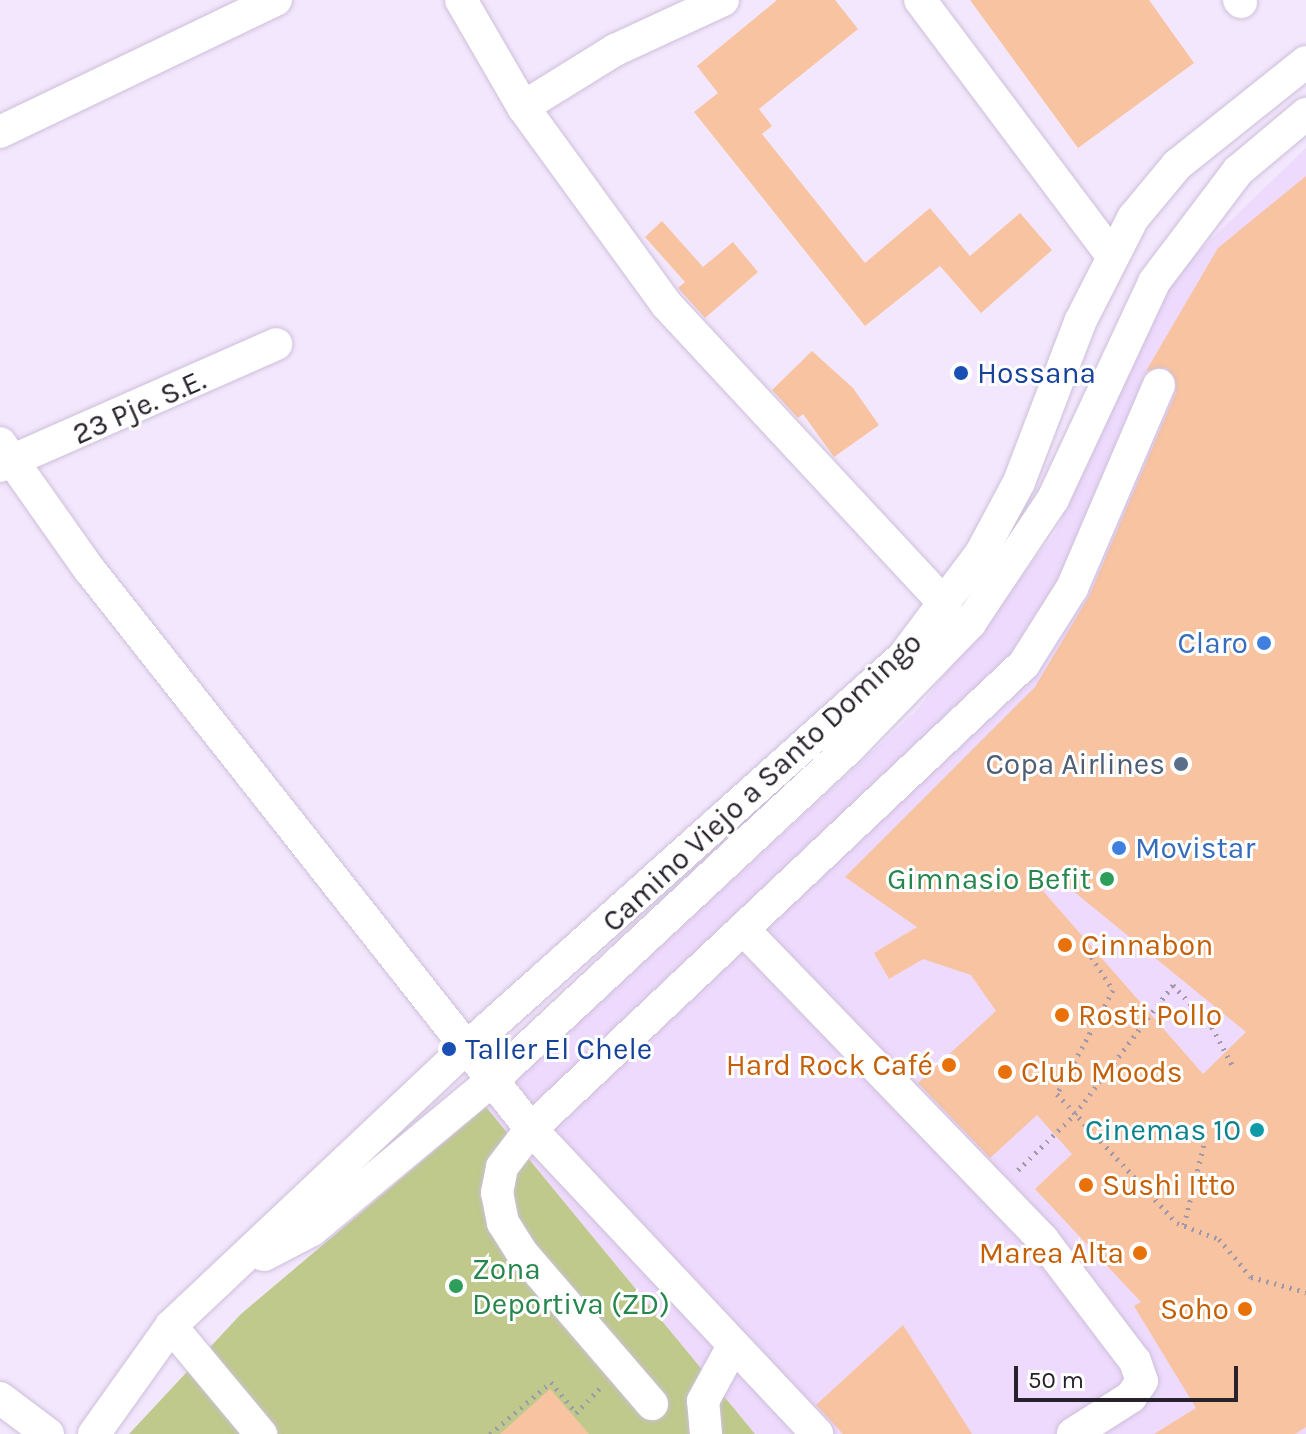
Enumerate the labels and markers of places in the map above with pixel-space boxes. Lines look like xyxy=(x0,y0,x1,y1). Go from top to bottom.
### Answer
place label: Hossana xyxy=(977,355,1096,391)
marker: Hossana xyxy=(952,364,970,382)
place label: Claro xyxy=(1177,625,1248,661)
marker: Claro xyxy=(1255,634,1273,652)
place label: Copa Airlines xyxy=(985,746,1165,782)
marker: Copa Airlines xyxy=(1172,755,1190,773)
place label: Movistar xyxy=(1135,830,1255,866)
marker: Movistar xyxy=(1110,839,1128,857)
place label: Gimnasio Befit xyxy=(887,861,1091,897)
marker: Gimnasio Befit xyxy=(1098,870,1116,888)
place label: Cinnabon xyxy=(1081,927,1213,963)
marker: Cinnabon xyxy=(1056,936,1074,954)
place label: Rosti Pollo xyxy=(1078,997,1222,1033)
marker: Rosti Pollo xyxy=(1053,1006,1071,1024)
place label: Taller El Chele xyxy=(465,1031,652,1067)
marker: Taller El Chele xyxy=(440,1040,458,1058)
place label: Hard Rock Café xyxy=(726,1047,933,1083)
place label: Club Moods xyxy=(1021,1054,1183,1090)
marker: Hard Rock Café xyxy=(940,1056,958,1074)
marker: Club Moods xyxy=(996,1063,1014,1081)
place label: Cinemas 10 xyxy=(1085,1112,1241,1148)
marker: Cinemas 10 xyxy=(1248,1121,1266,1139)
place label: Sushi Itto xyxy=(1102,1167,1236,1203)
marker: Sushi Itto xyxy=(1077,1176,1095,1194)
place label: Marea Alta xyxy=(979,1235,1124,1271)
marker: Marea Alta xyxy=(1131,1244,1149,1262)
place label: Zona Deportiva (ZD) xyxy=(472,1251,670,1322)
marker: Zona Deportiva (ZD) xyxy=(447,1277,465,1295)
place label: Soho xyxy=(1160,1291,1229,1327)
marker: Soho xyxy=(1236,1300,1254,1318)

